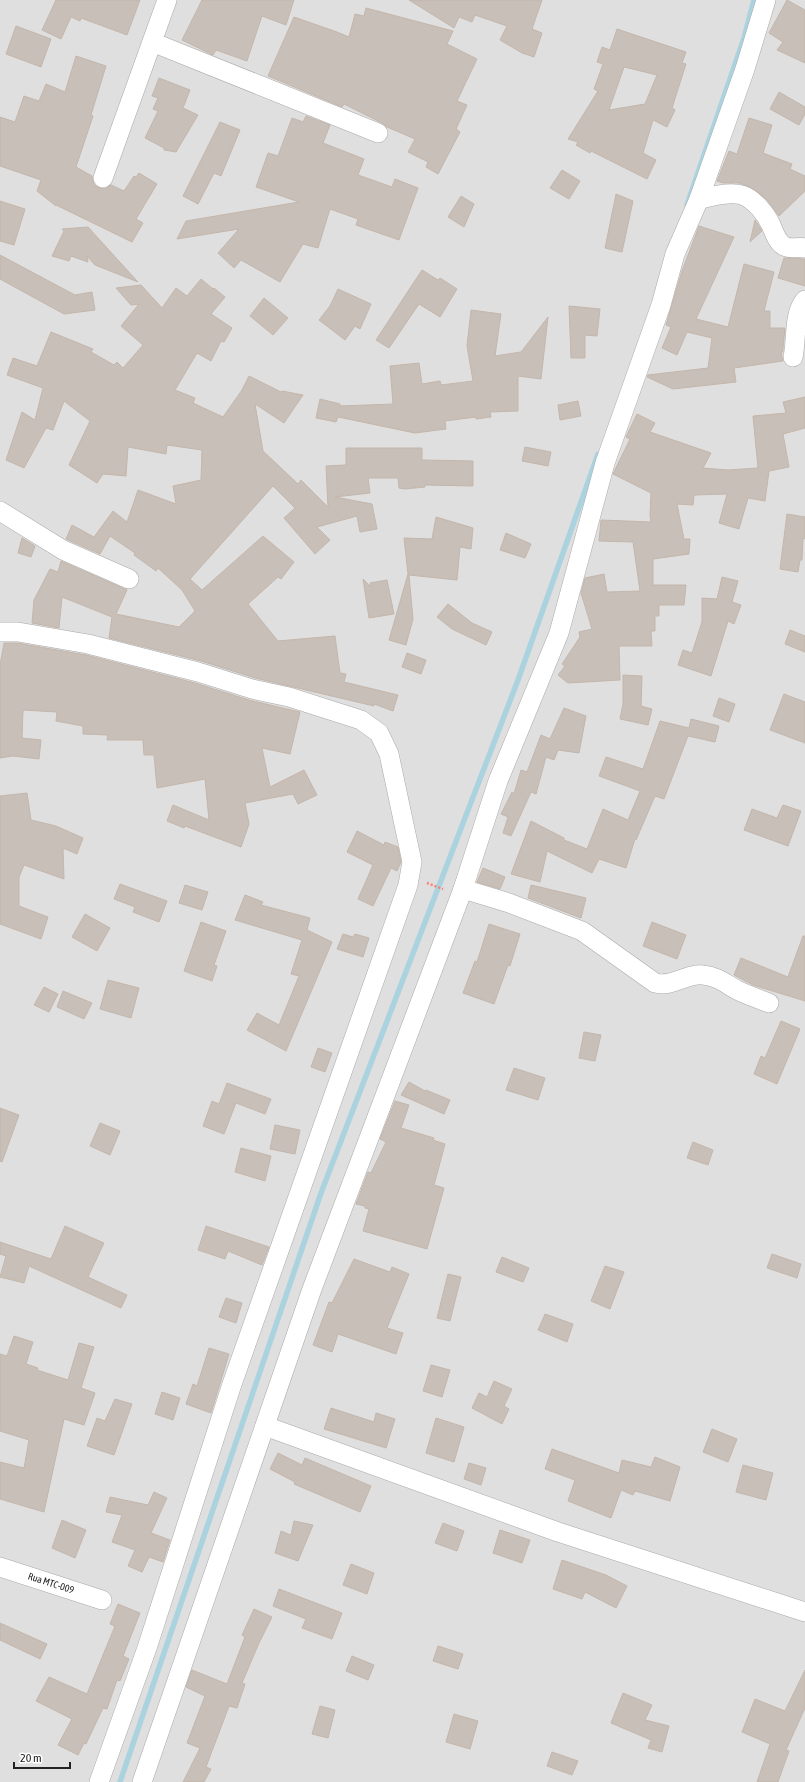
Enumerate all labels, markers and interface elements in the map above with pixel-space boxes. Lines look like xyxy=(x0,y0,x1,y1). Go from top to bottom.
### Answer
street label: Rua MTC-009 xyxy=(27,1570,76,1596)
scale bar xyxy=(14,1744,70,1770)
text: 20 m xyxy=(20,1751,42,1765)

